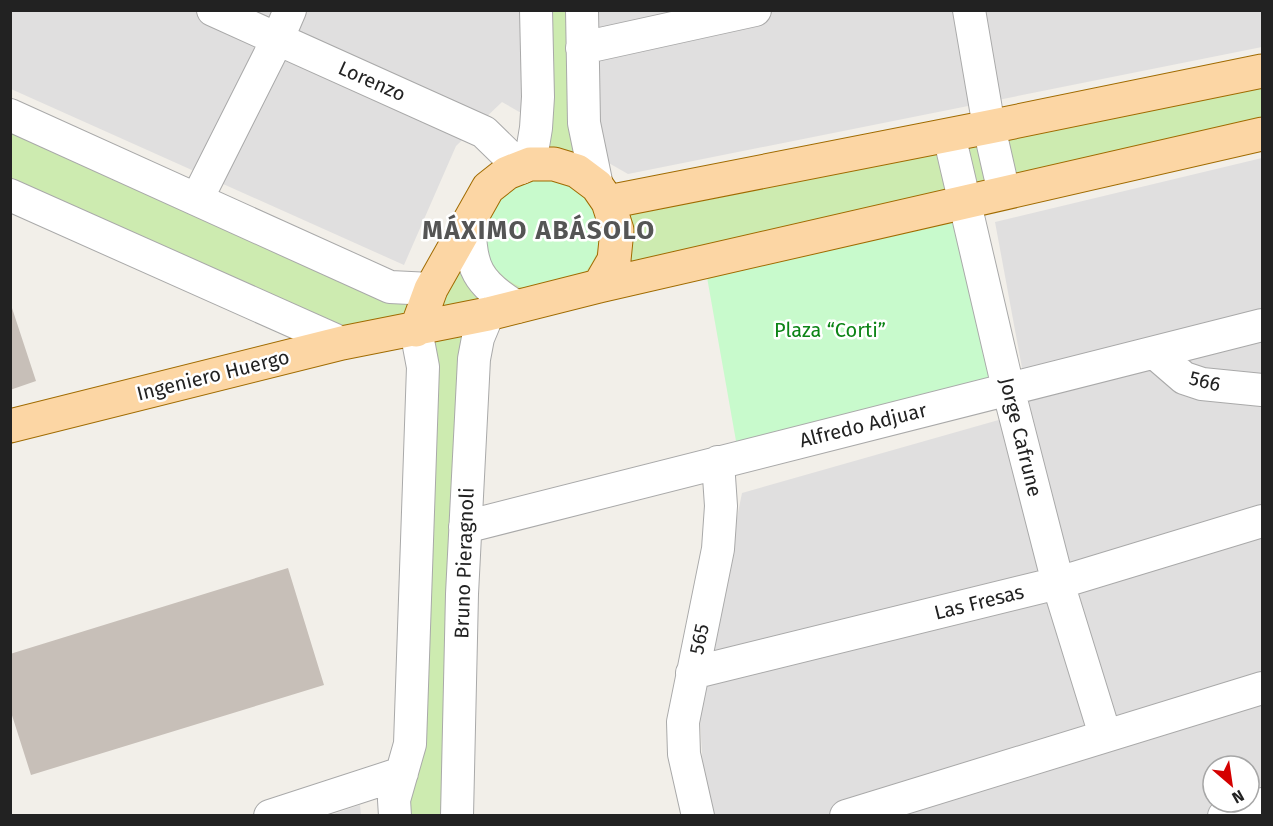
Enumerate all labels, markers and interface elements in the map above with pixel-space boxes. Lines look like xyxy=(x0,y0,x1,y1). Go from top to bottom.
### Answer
street label: Lorenzo xyxy=(335,56,409,106)
district label: MÁXIMO ABÁSOLO xyxy=(422,214,656,246)
park label: Plaza “Corti” xyxy=(774,318,886,342)
street label: Ingeniero Huergo xyxy=(134,344,292,406)
street label: 566 xyxy=(1187,366,1223,396)
street label: Jorge Cafrune xyxy=(995,375,1047,499)
street label: Alfredo Adjuar xyxy=(797,398,929,452)
street label: Bruno Pieragnoli xyxy=(449,487,479,639)
street label: Las Fresas xyxy=(932,579,1026,625)
street label: 565 xyxy=(684,622,714,656)
north arrow xyxy=(1201,754,1261,814)
text: N xyxy=(1229,786,1247,808)

